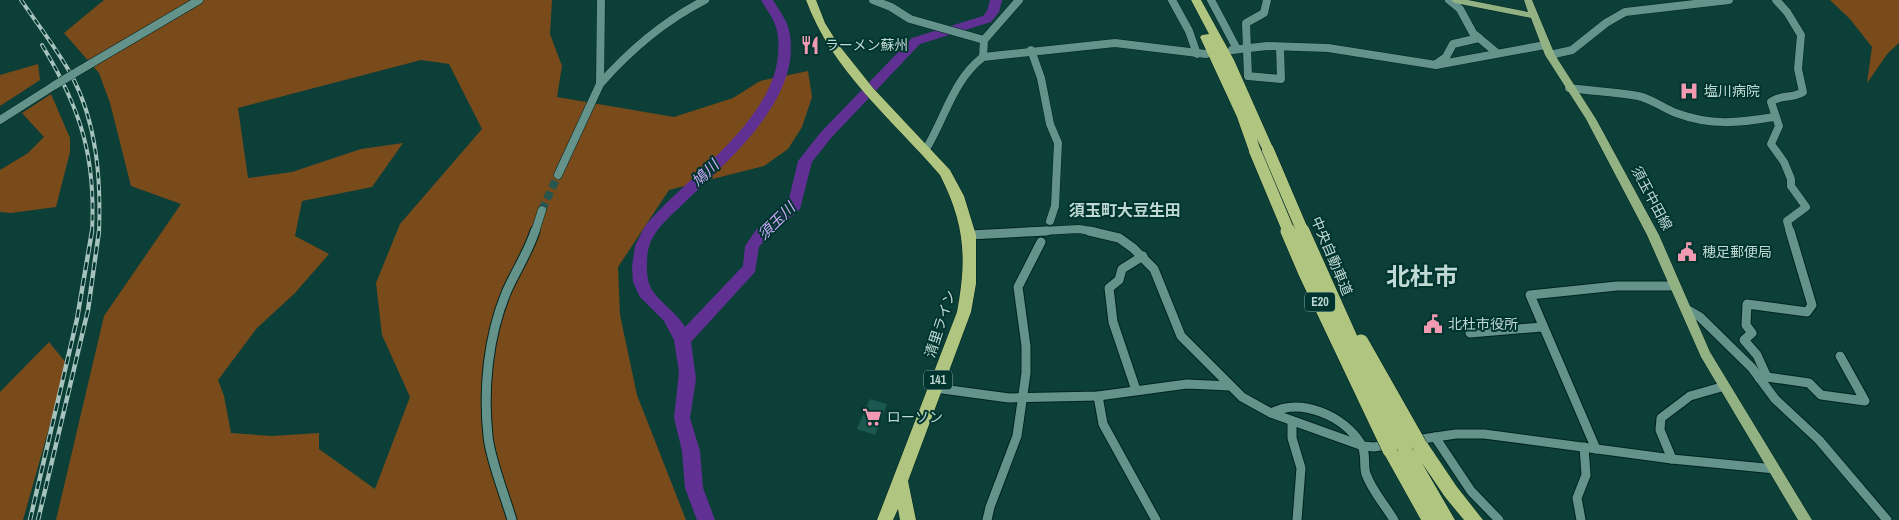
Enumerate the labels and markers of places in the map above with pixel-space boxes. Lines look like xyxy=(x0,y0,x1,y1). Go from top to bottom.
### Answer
restaurant icon: ラーメン蘇州 xyxy=(799,34,821,56)
place label: ラーメン蘇州 xyxy=(825,36,908,54)
hospital icon: 塩川病院 xyxy=(1678,80,1700,102)
place label: 塩川病院 xyxy=(1704,82,1760,100)
public building icon: 穂足郵便局 xyxy=(1676,241,1698,263)
place label: 穂足郵便局 xyxy=(1702,243,1772,261)
public building icon: 北杜市役所 xyxy=(1422,313,1444,335)
place label: 北杜市役所 xyxy=(1448,315,1518,333)
supermarket icon: ローソン xyxy=(861,406,883,428)
place label: ローソン xyxy=(887,408,943,426)

